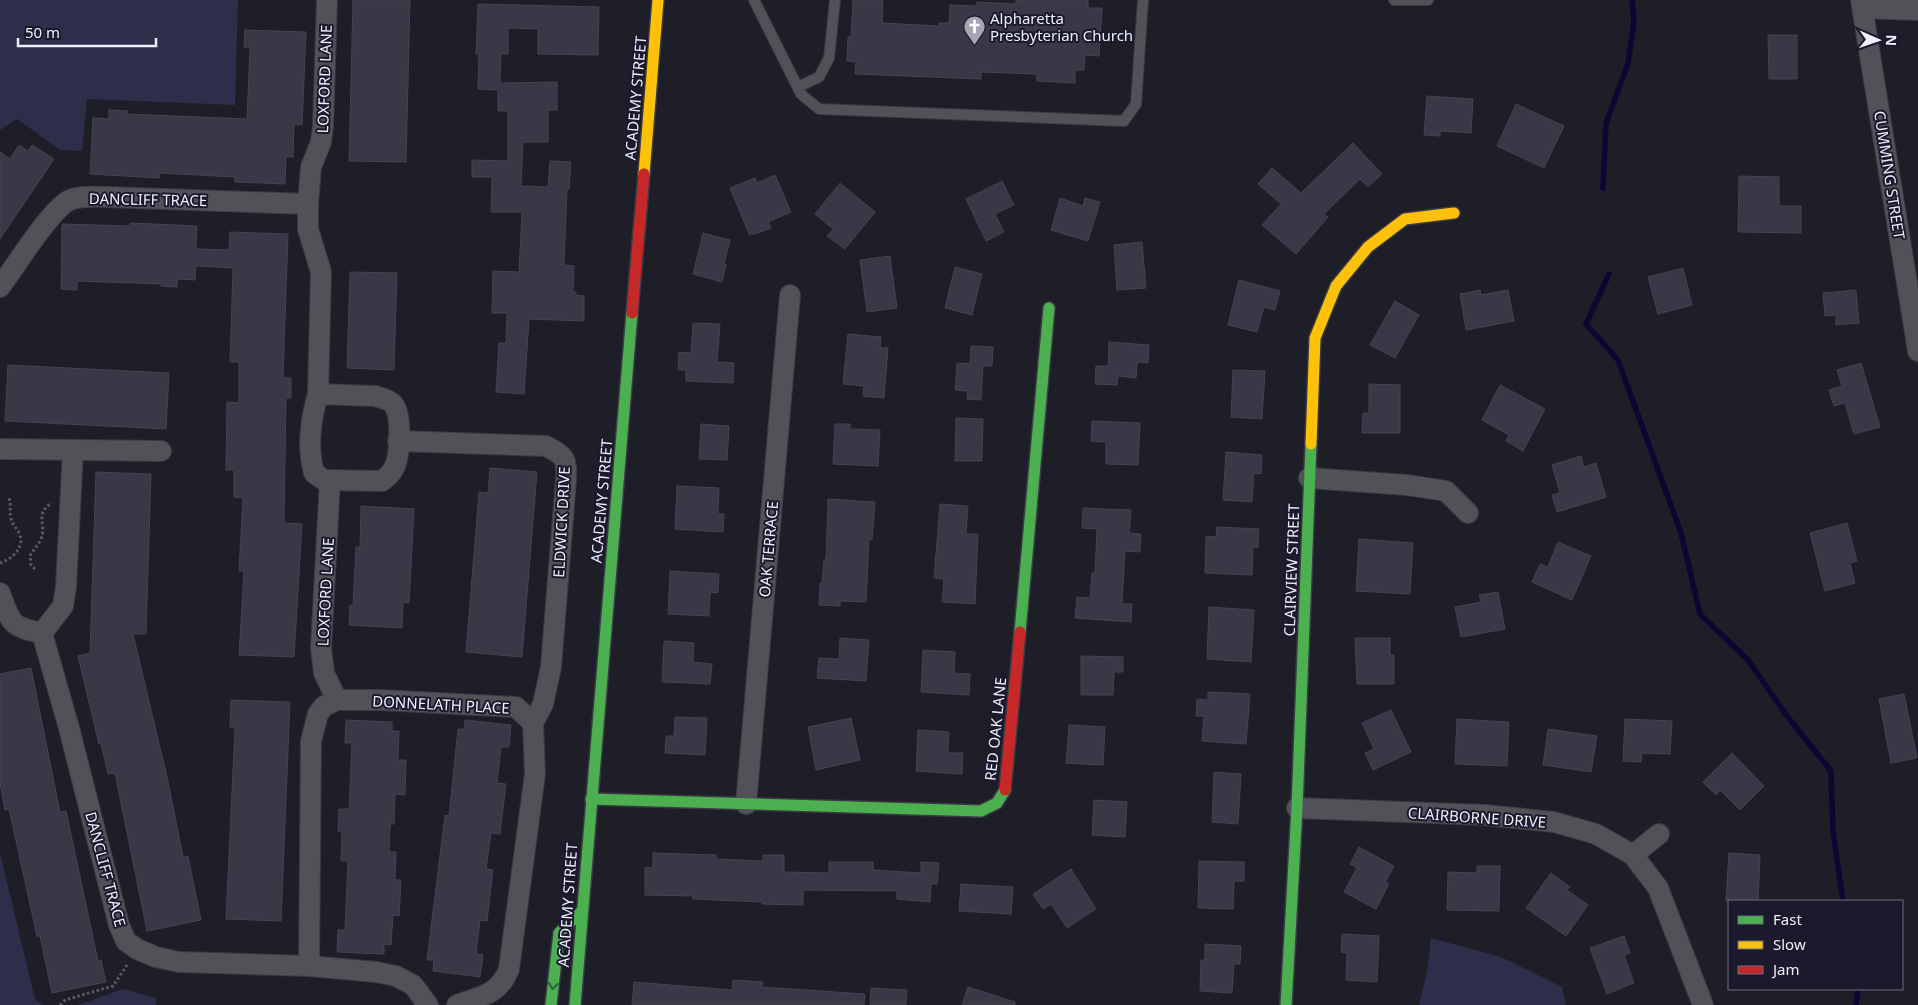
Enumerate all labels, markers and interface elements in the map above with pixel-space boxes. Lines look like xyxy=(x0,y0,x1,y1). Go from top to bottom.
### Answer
place label: Alpharetta Presbyterian Church xyxy=(990,8,1133,45)
scale bar xyxy=(18,15,155,47)
church icon: Alpharetta Presbyterian Church xyxy=(962,15,986,46)
north arrow xyxy=(1853,15,1903,65)
text: 50 m xyxy=(25,22,60,42)
street label: LOXFORD LANE xyxy=(312,24,336,134)
street label: ACADEMY STREET xyxy=(620,34,650,161)
text: N xyxy=(1882,34,1901,46)
street label: CUMMING STREET xyxy=(1870,109,1910,241)
street label: DANCLIFF TRACE xyxy=(89,188,207,210)
street label: ACADEMY STREET xyxy=(586,437,616,564)
street label: ELDWICK DRIVE xyxy=(548,466,574,578)
street label: OAK TERRACE xyxy=(754,500,782,598)
street label: CLAIRVIEW STREET xyxy=(1279,503,1303,637)
street label: LOXFORD LANE xyxy=(312,537,338,647)
street label: RED OAK LANE xyxy=(980,676,1010,782)
street label: DONNELATH PLACE xyxy=(372,690,510,718)
street label: CLAIRBORNE DRIVE xyxy=(1407,802,1547,832)
street label: DANCLIFF TRACE xyxy=(81,809,131,929)
street label: ACADEMY STREET xyxy=(553,842,581,968)
legend xyxy=(1728,900,1903,990)
text: Fast xyxy=(1773,909,1802,929)
text: Slow xyxy=(1773,934,1806,954)
text: Jam xyxy=(1771,959,1800,979)
one-way arrow xyxy=(548,982,559,990)

